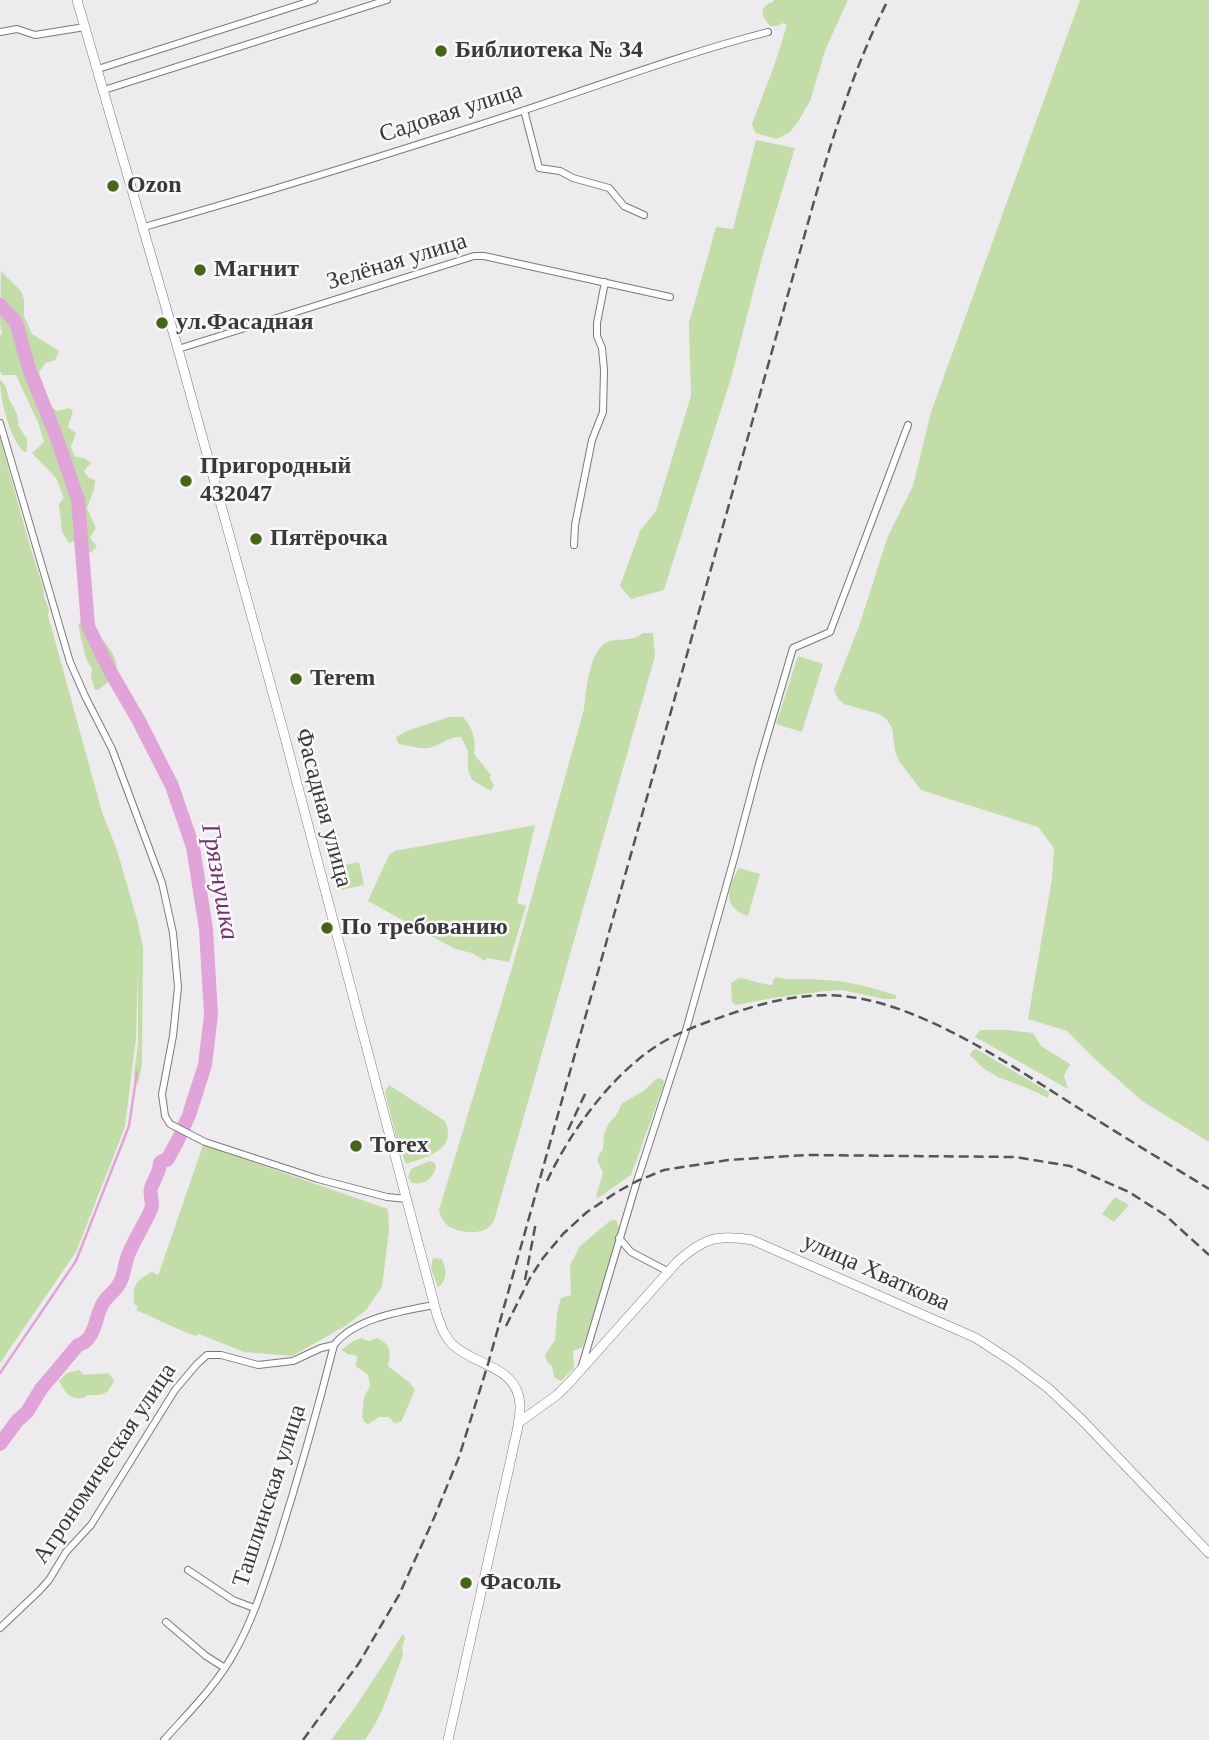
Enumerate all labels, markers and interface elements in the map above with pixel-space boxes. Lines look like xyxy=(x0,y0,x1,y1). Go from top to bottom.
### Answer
place label: Библиотека № 34 xyxy=(455,37,643,65)
marker: Библиотека № 34 xyxy=(433,43,449,59)
street label: Садовая улица xyxy=(376,76,526,150)
place label: Ozon xyxy=(127,172,182,200)
marker: Ozon xyxy=(105,178,121,194)
street label: Зелёная улица xyxy=(323,227,471,297)
place label: Магнит xyxy=(214,256,299,284)
marker: Магнит xyxy=(192,262,208,278)
place label: ул.Фасадная xyxy=(176,309,313,337)
marker: ул.Фасадная xyxy=(154,315,170,331)
place label: Пригородный 432047 xyxy=(200,453,351,509)
marker: Пригородный 432047 xyxy=(178,473,194,489)
place label: Пятёрочка xyxy=(270,525,388,553)
marker: Пятёрочка xyxy=(248,531,264,547)
place label: Terem xyxy=(310,665,375,693)
marker: Terem xyxy=(288,671,304,687)
street label: Фасадная улица xyxy=(288,725,358,891)
water label: Грязнушка xyxy=(193,821,245,943)
place label: По требованию xyxy=(341,914,508,942)
marker: По требованию xyxy=(319,920,335,936)
place label: Torex xyxy=(370,1132,429,1160)
marker: Torex xyxy=(348,1138,364,1154)
street label: улица Хваткова xyxy=(798,1228,954,1318)
street label: Агрономическая улица xyxy=(27,1358,183,1570)
street label: Ташлинская улица xyxy=(227,1401,313,1591)
place label: Фасоль xyxy=(480,1569,561,1597)
marker: Фасоль xyxy=(458,1575,474,1591)

